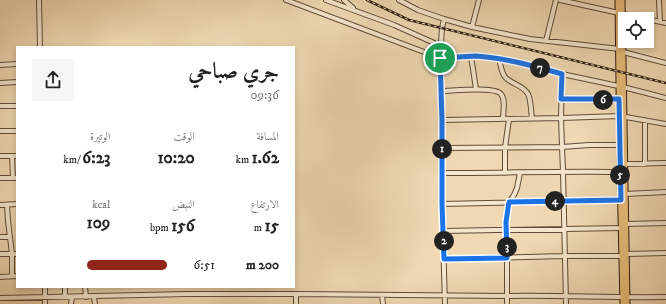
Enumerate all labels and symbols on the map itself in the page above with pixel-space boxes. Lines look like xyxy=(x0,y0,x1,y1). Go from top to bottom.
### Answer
pin xyxy=(423,41,457,75)
pin: 7 xyxy=(530,58,550,78)
pin: 6 xyxy=(593,90,613,110)
pin: 1 xyxy=(432,139,452,159)
pin: 5 xyxy=(610,165,630,185)
pin: 4 xyxy=(545,191,565,211)
pin: 2 xyxy=(434,231,454,251)
pin: 3 xyxy=(497,237,517,257)

